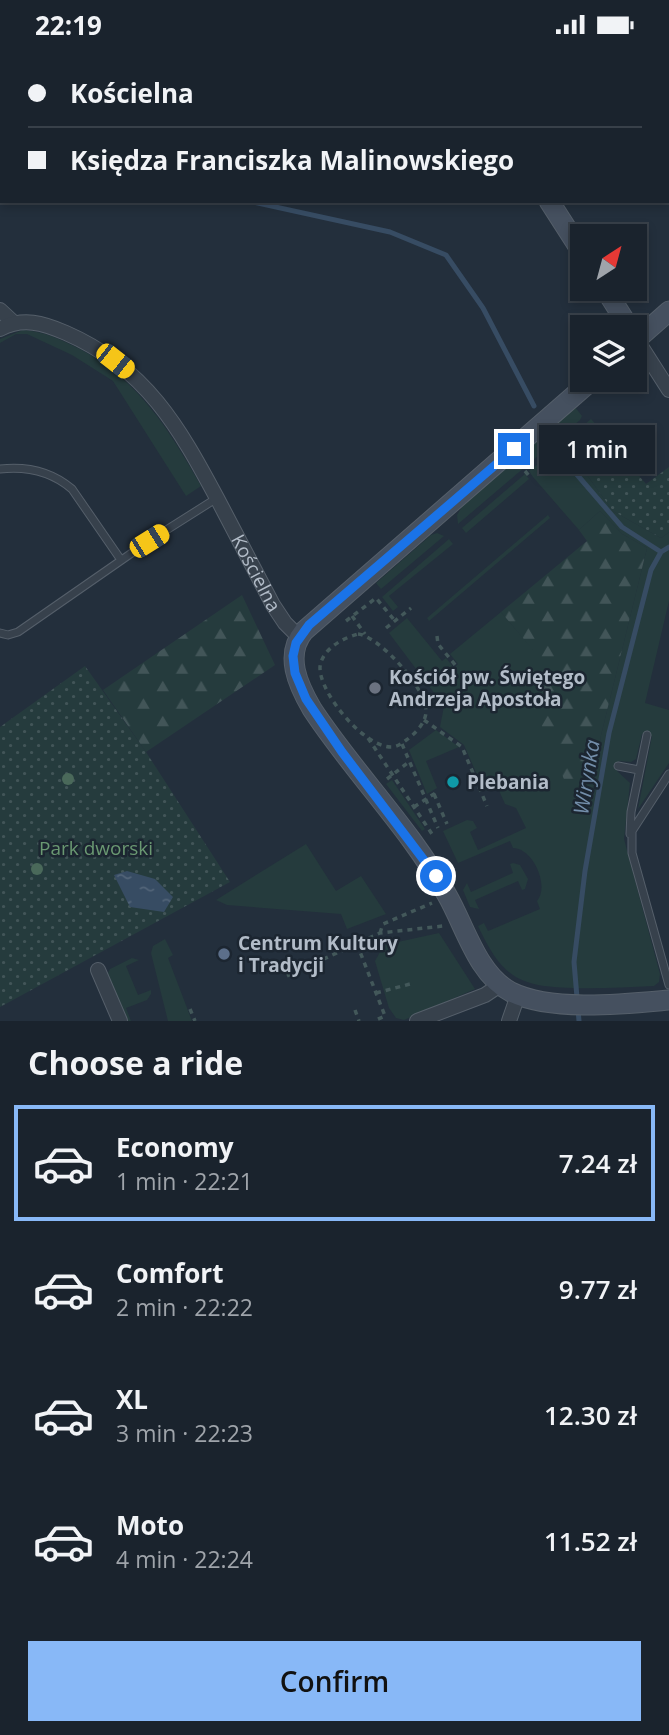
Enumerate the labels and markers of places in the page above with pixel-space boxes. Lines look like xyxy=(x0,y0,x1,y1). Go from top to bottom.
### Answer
place label: Kościół pw. Świętego Andrzeja Apostoła xyxy=(389,664,585,712)
marker: Kościół pw. Świętego Andrzeja Apostoła xyxy=(367,680,383,696)
place label: Plebania xyxy=(467,769,549,795)
marker: Plebania xyxy=(445,774,461,790)
place label: Centrum Kultury i Tradycji xyxy=(238,930,398,978)
marker: Centrum Kultury i Tradycji xyxy=(216,946,232,962)

